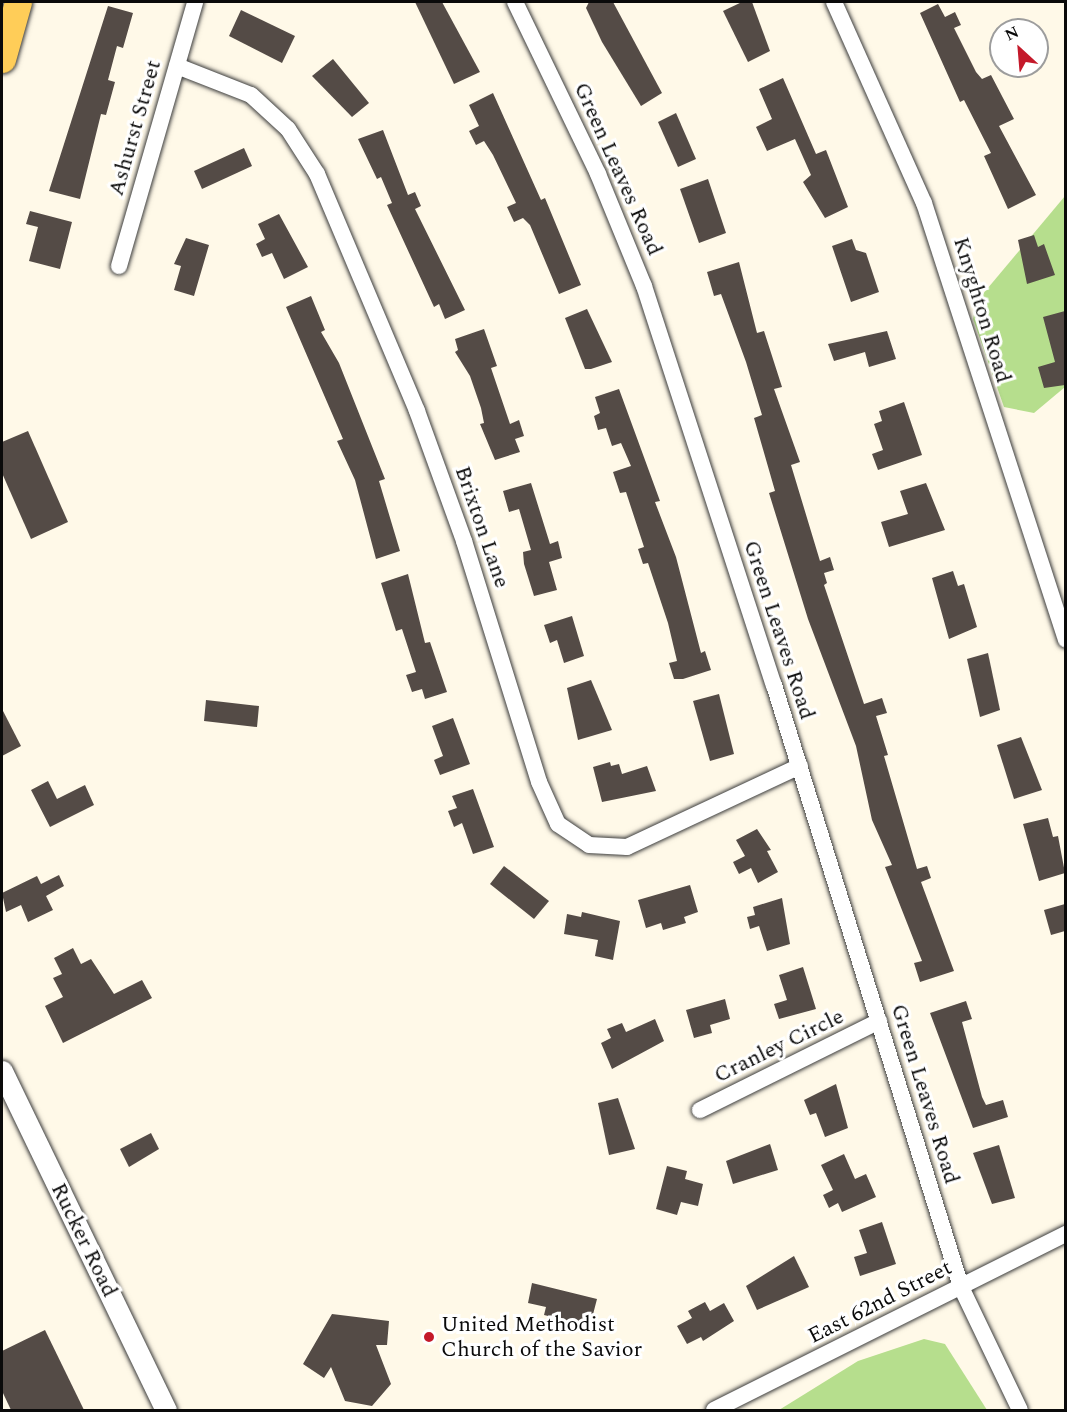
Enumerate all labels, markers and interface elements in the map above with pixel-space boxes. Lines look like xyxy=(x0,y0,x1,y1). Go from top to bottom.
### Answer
north arrow xyxy=(989,18,1049,78)
text: N xyxy=(1001,20,1023,47)
street label: Ashurst Street xyxy=(103,57,167,199)
street label: Green Leaves Road xyxy=(568,78,668,260)
street label: Knyghton Road xyxy=(947,234,1017,386)
street label: Brixton Lane xyxy=(449,463,515,591)
street label: Green Leaves Road xyxy=(738,537,820,723)
street label: Green Leaves Road xyxy=(885,1001,965,1187)
street label: Cranley Circle xyxy=(710,1003,848,1089)
street label: Rucker Road xyxy=(45,1179,123,1301)
street label: East 62nd Street xyxy=(804,1254,956,1350)
place label: United Methodist Church of the Savior xyxy=(441,1311,642,1362)
marker: United Methodist Church of the Savior xyxy=(422,1330,436,1344)

